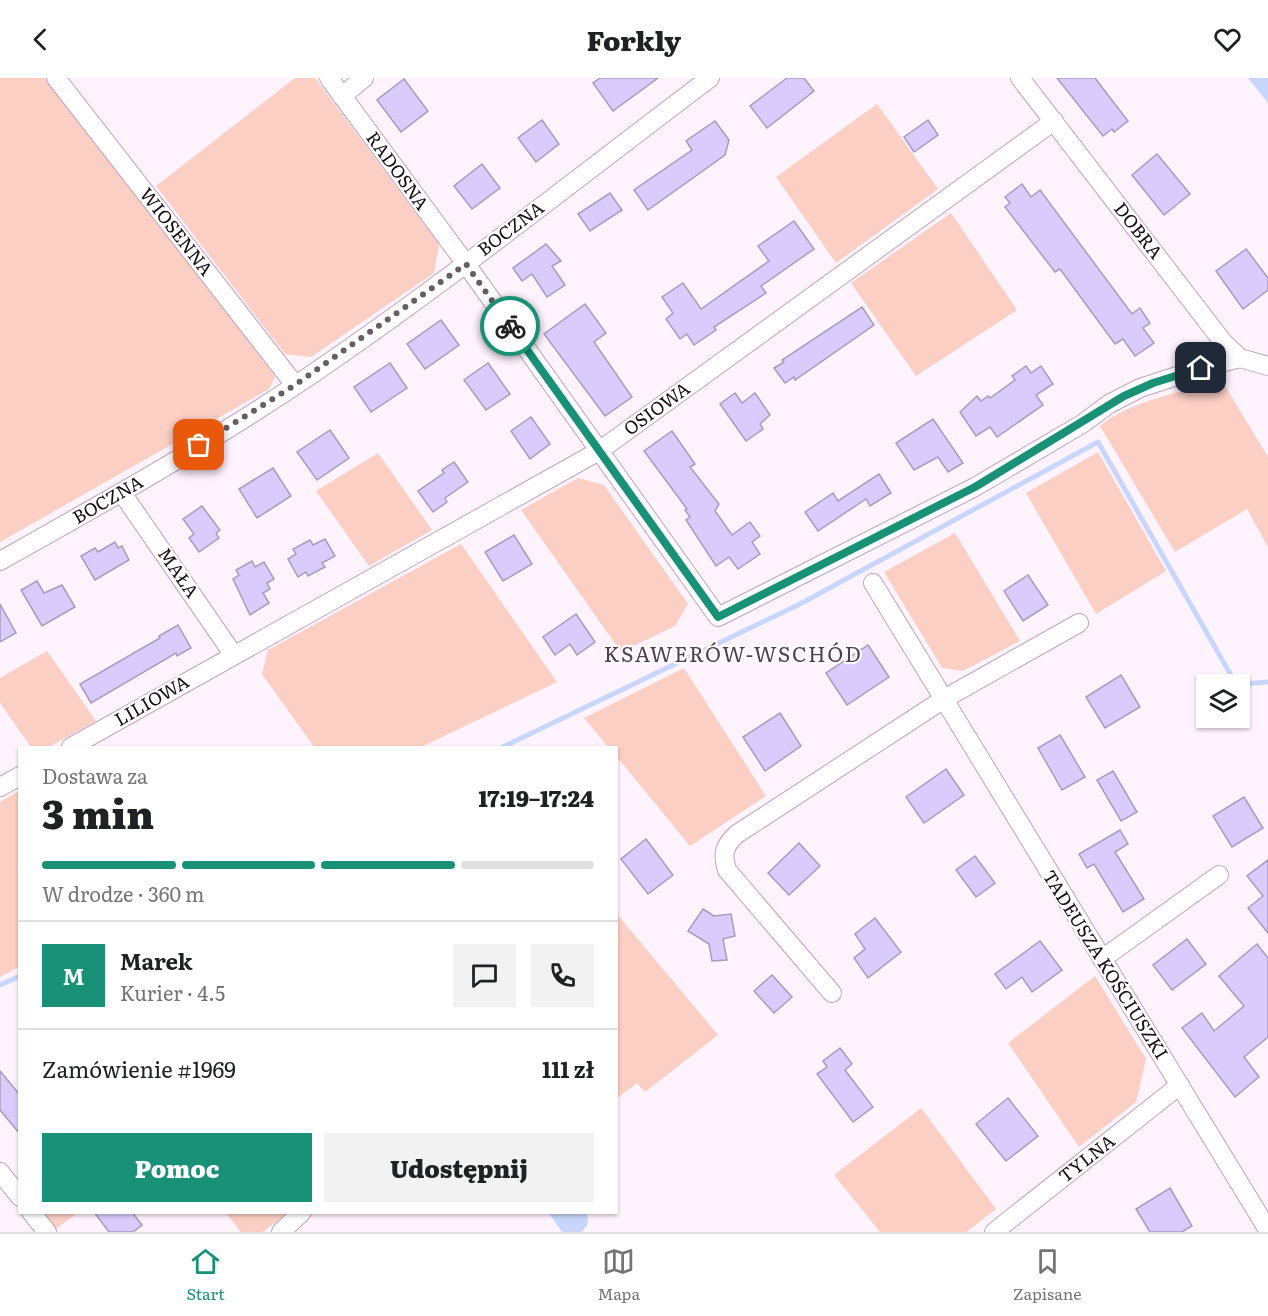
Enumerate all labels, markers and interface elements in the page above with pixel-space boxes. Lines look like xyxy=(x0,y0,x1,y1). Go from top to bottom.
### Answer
text: Forkly xyxy=(587,19,681,59)
icon: back xyxy=(24,23,57,56)
icon: heart xyxy=(1211,23,1244,56)
street label: RADOSNA xyxy=(360,125,436,215)
street label: WIOSENNA xyxy=(134,181,220,281)
street label: BOCZNA xyxy=(471,194,549,262)
street label: DOBRA xyxy=(1108,196,1170,264)
courier xyxy=(480,296,540,356)
icon: bike xyxy=(494,310,527,343)
pin xyxy=(1175,342,1226,393)
icon: home xyxy=(1184,351,1217,384)
street label: OSIOWA xyxy=(617,375,695,441)
pin xyxy=(173,419,224,470)
icon: bag xyxy=(182,428,215,461)
street label: BOCZNA xyxy=(67,468,147,530)
street label: MAŁA xyxy=(152,541,206,603)
district label: KSAWERÓW-WSCHÓD xyxy=(604,637,862,668)
street label: LILIOWA xyxy=(109,668,193,732)
map controls xyxy=(1196,674,1250,728)
button: layers xyxy=(1196,674,1250,728)
text: Dostawa za xyxy=(42,760,148,790)
text: 17:19–17:24 xyxy=(479,781,594,814)
text: 3 min xyxy=(42,783,154,841)
street label: TADEUSZA KOŚCIUSZKI xyxy=(1037,864,1176,1064)
text: W drodze · 360 m xyxy=(42,878,205,908)
text: Marek xyxy=(120,944,193,977)
button: chat xyxy=(453,944,516,1007)
button: phone xyxy=(531,944,594,1007)
text: M xyxy=(63,959,84,992)
text: Kurier · 4.5 xyxy=(120,977,225,1007)
text: Zamówienie #1969 xyxy=(42,1052,236,1085)
text: 111 zł xyxy=(542,1052,594,1085)
street label: TYLNA xyxy=(1052,1127,1120,1188)
button: Pomoc xyxy=(42,1133,312,1202)
button: Udostępnij xyxy=(324,1133,594,1202)
tab: Start xyxy=(186,1245,225,1305)
tab: Mapa xyxy=(597,1245,640,1305)
tab: Zapisane xyxy=(1013,1245,1082,1305)

